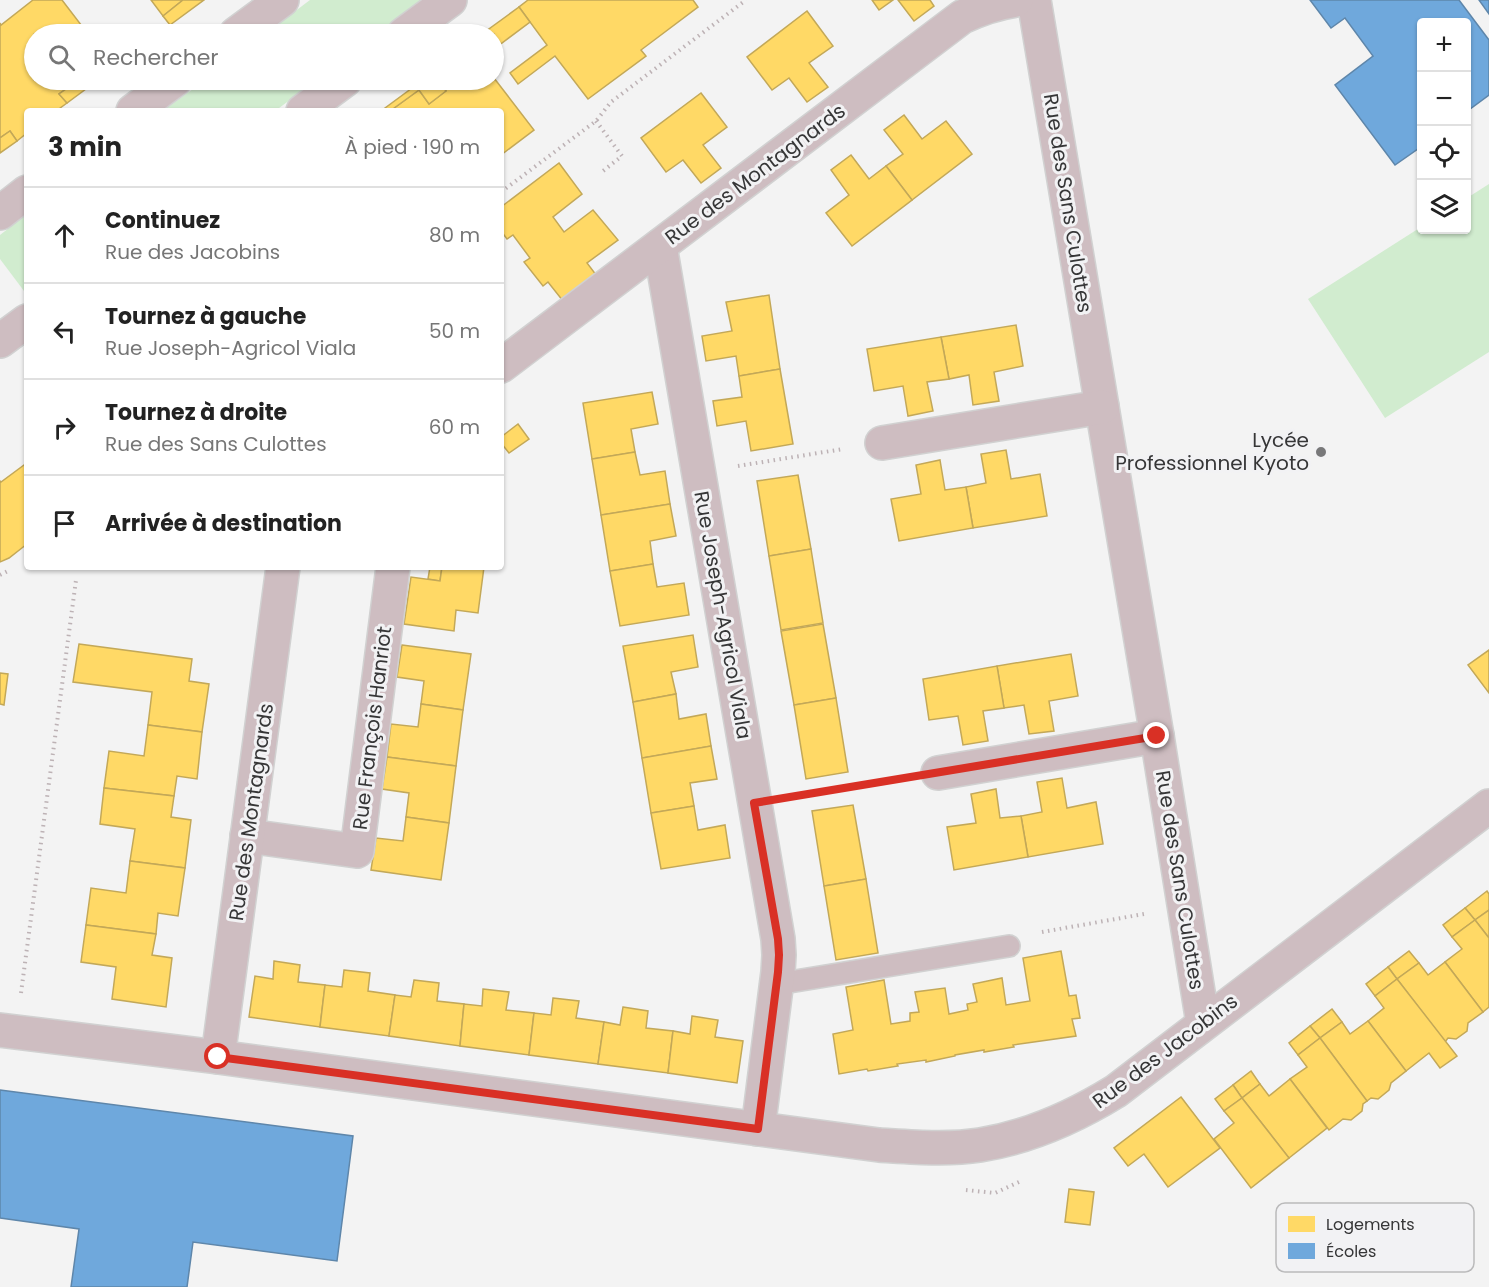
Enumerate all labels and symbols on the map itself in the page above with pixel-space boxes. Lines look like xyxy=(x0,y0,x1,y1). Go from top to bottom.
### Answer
street label: Rue des Sans Culottes xyxy=(1037,91,1099,315)
street label: Rue des Montagnards xyxy=(659,97,851,251)
place label: Lycée Professionnel Kyoto xyxy=(1115,426,1309,477)
marker: Lycée Professionnel Kyoto xyxy=(1314,445,1328,459)
street label: Rue Joseph-Agricol Viala xyxy=(687,489,759,741)
street label: Rue François Hanriot xyxy=(346,625,398,831)
street label: Rue des Montagnards xyxy=(222,701,280,923)
route end xyxy=(1143,722,1169,748)
street label: Rue des Sans Culottes xyxy=(1149,768,1211,992)
street label: Rue des Jacobins xyxy=(1087,987,1243,1115)
route start xyxy=(204,1043,230,1069)
legend xyxy=(1276,1203,1474,1272)
text: Logements xyxy=(1326,1213,1415,1236)
text: Écoles xyxy=(1326,1240,1376,1263)

